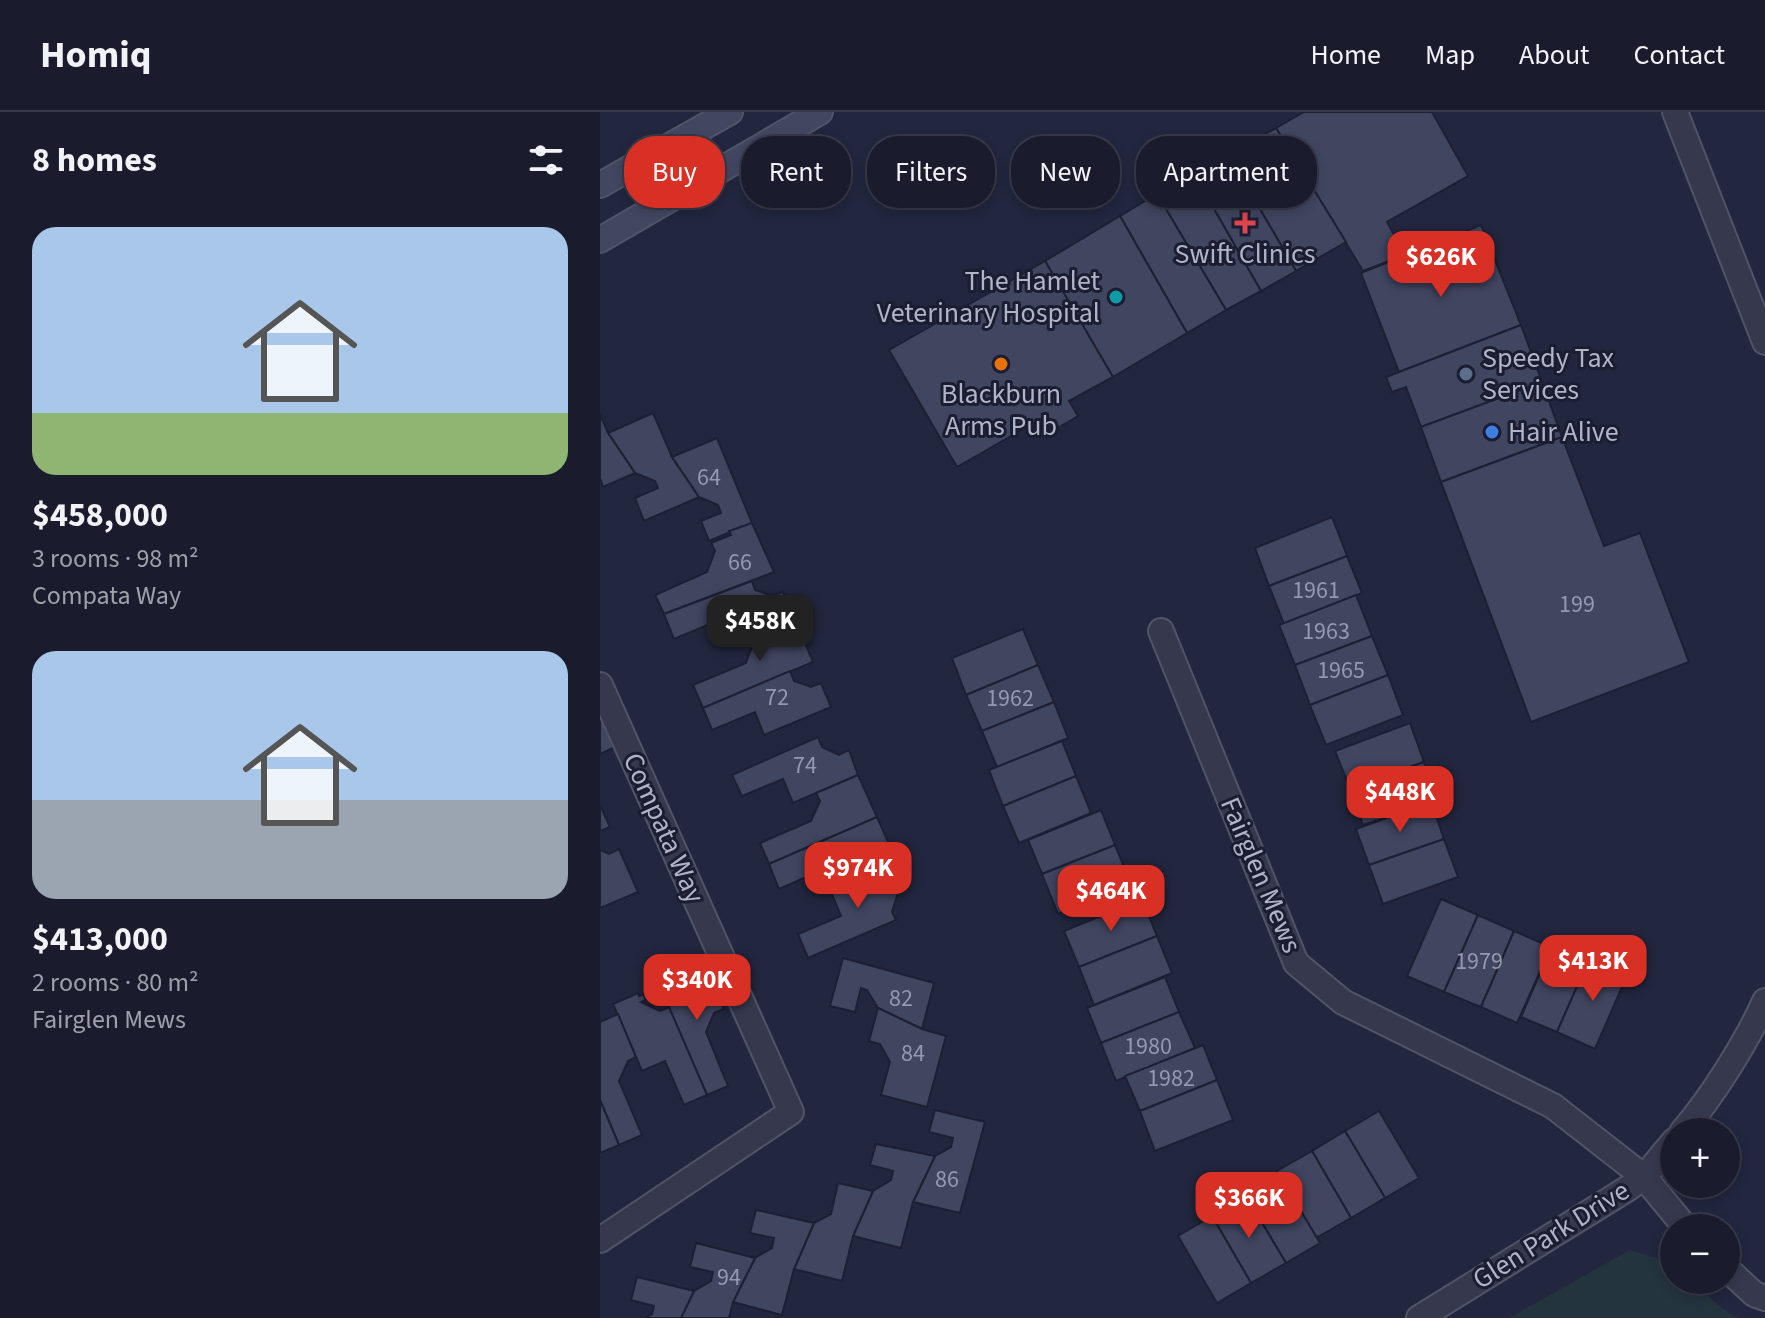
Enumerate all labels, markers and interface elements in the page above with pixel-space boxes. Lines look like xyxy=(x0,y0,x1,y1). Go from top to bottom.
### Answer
text: Homiq xyxy=(40,28,152,82)
text: Home xyxy=(1310,35,1381,75)
text: Map xyxy=(1425,35,1475,75)
text: About xyxy=(1519,35,1590,75)
text: Contact xyxy=(1634,35,1725,75)
text: 8 homes xyxy=(32,136,157,185)
chip: Buy xyxy=(624,136,725,208)
chip: Rent xyxy=(741,136,851,208)
chip: Filters xyxy=(867,136,995,208)
chip: New xyxy=(1011,136,1120,208)
chip: Apartment xyxy=(1136,136,1317,208)
icon: filters xyxy=(524,138,568,182)
marker: Swift Clinics xyxy=(1234,212,1256,234)
pin: $626K xyxy=(1385,231,1497,299)
place label: Swift Clinics xyxy=(1175,234,1315,274)
text: $626K xyxy=(1406,238,1476,275)
place label: The Hamlet Veterinary Hospital xyxy=(877,261,1101,333)
icon: home xyxy=(228,279,372,423)
marker: The Hamlet Veterinary Hospital xyxy=(1107,288,1125,306)
place label: Speedy Tax Services xyxy=(1482,338,1615,410)
marker: Blackburn Arms Pub xyxy=(992,355,1010,373)
marker: Speedy Tax Services xyxy=(1457,365,1475,383)
place label: Blackburn Arms Pub xyxy=(941,374,1061,446)
place label: Hair Alive xyxy=(1508,412,1619,452)
marker: Hair Alive xyxy=(1483,423,1501,441)
house number: 64 xyxy=(697,460,721,495)
text: $458,000 xyxy=(32,491,168,540)
text: 3 rooms · 98 m² xyxy=(32,540,199,577)
house number: 66 xyxy=(728,545,752,580)
house number: 1961 xyxy=(1292,573,1340,608)
text: Compata Way xyxy=(32,577,181,614)
house number: 199 xyxy=(1559,587,1595,622)
pin: $458K xyxy=(704,595,816,663)
text: $458K xyxy=(725,602,795,639)
house number: 1963 xyxy=(1302,614,1350,649)
house number: 1965 xyxy=(1317,653,1365,688)
house number: 72 xyxy=(765,680,789,715)
house number: 1962 xyxy=(986,681,1034,716)
icon: home xyxy=(228,703,372,847)
street label: Compata Way xyxy=(613,747,715,909)
house number: 74 xyxy=(793,748,817,783)
pin: $448K xyxy=(1344,766,1456,834)
text: $448K xyxy=(1365,773,1435,810)
street label: Fairglen Mews xyxy=(1210,791,1312,959)
pin: $974K xyxy=(802,842,914,910)
text: $974K xyxy=(823,849,893,886)
pin: $464K xyxy=(1055,865,1167,933)
text: $464K xyxy=(1076,872,1146,909)
text: $413,000 xyxy=(32,915,168,964)
pin: $413K xyxy=(1537,935,1649,1003)
text: $413K xyxy=(1558,942,1628,979)
house number: 1979 xyxy=(1455,944,1503,979)
pin: $340K xyxy=(641,954,753,1022)
text: $340K xyxy=(662,961,732,998)
text: 2 rooms · 80 m² xyxy=(32,964,199,1001)
house number: 82 xyxy=(889,981,913,1016)
text: Fairglen Mews xyxy=(32,1001,186,1038)
house number: 1980 xyxy=(1124,1029,1172,1064)
house number: 84 xyxy=(901,1036,925,1071)
house number: 1982 xyxy=(1147,1061,1195,1096)
map controls xyxy=(1660,1118,1740,1294)
button: + xyxy=(1660,1118,1740,1198)
house number: 86 xyxy=(935,1162,959,1197)
street label: Glen Park Drive xyxy=(1465,1171,1637,1299)
pin: $366K xyxy=(1193,1172,1305,1240)
text: $366K xyxy=(1214,1179,1284,1216)
button: − xyxy=(1660,1214,1740,1294)
house number: 94 xyxy=(717,1260,741,1295)

